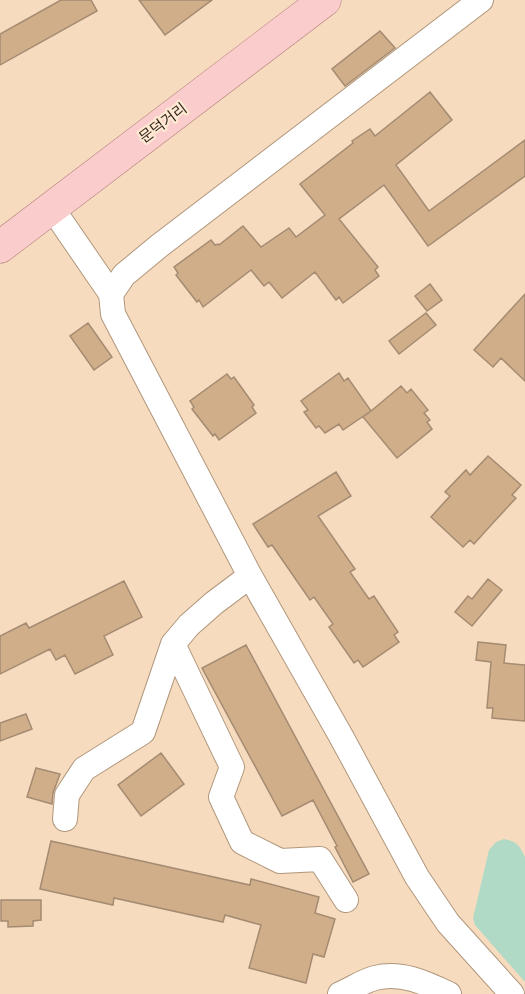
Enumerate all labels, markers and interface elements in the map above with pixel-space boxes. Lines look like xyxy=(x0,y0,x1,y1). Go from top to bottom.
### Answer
street label: 문덕거리 xyxy=(136,99,190,147)

